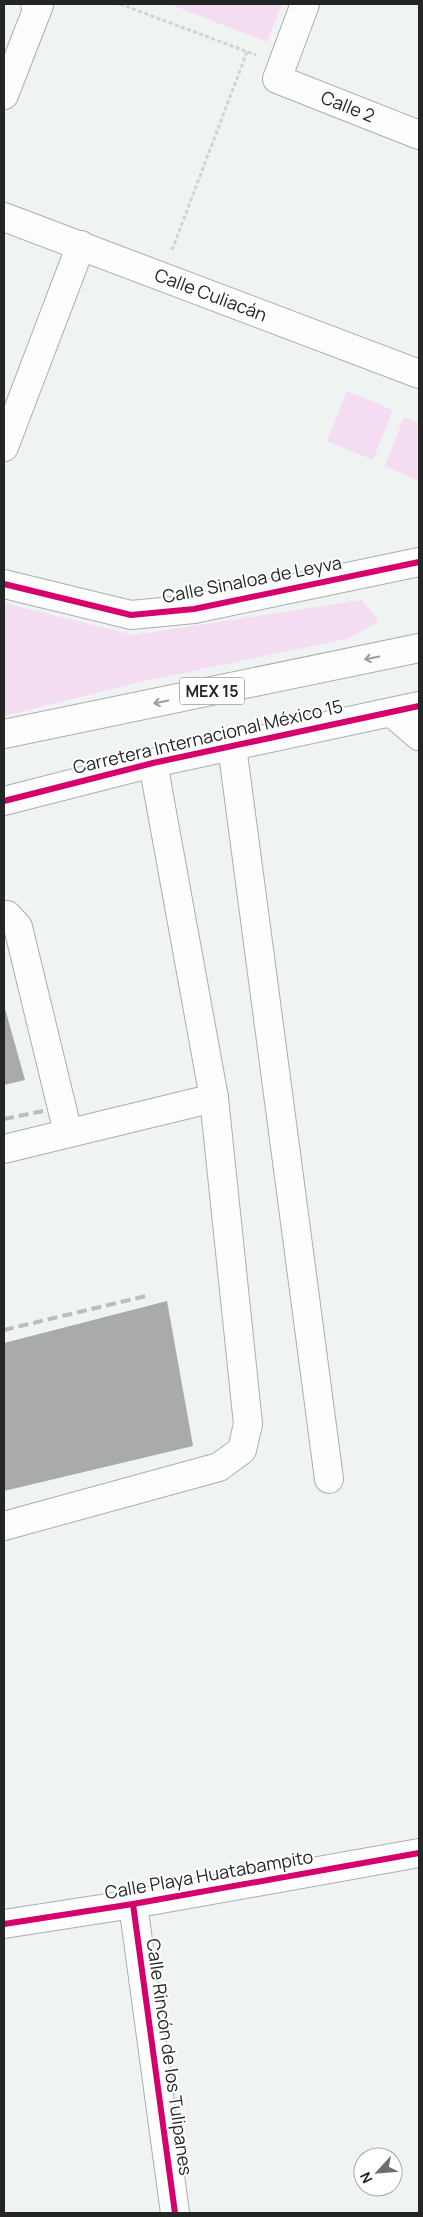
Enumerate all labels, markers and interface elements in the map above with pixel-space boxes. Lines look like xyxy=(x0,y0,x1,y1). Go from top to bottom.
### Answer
street label: Calle 2 xyxy=(318,85,378,127)
street label: Calle Culiacán xyxy=(152,262,271,326)
street label: Calle Sinaloa de Leyva xyxy=(160,550,344,608)
one-way arrow xyxy=(364,654,380,663)
road number: MEX 15 xyxy=(180,678,244,704)
street label: Carretera Internacional México 15 xyxy=(71,693,345,779)
one-way arrow xyxy=(154,697,170,707)
street label: Calle Playa Huatabampito xyxy=(103,1844,315,1904)
street label: Calle Rincón de los Tulipanes xyxy=(141,1937,199,2177)
north arrow xyxy=(353,2147,403,2197)
text: N xyxy=(355,2169,377,2187)

